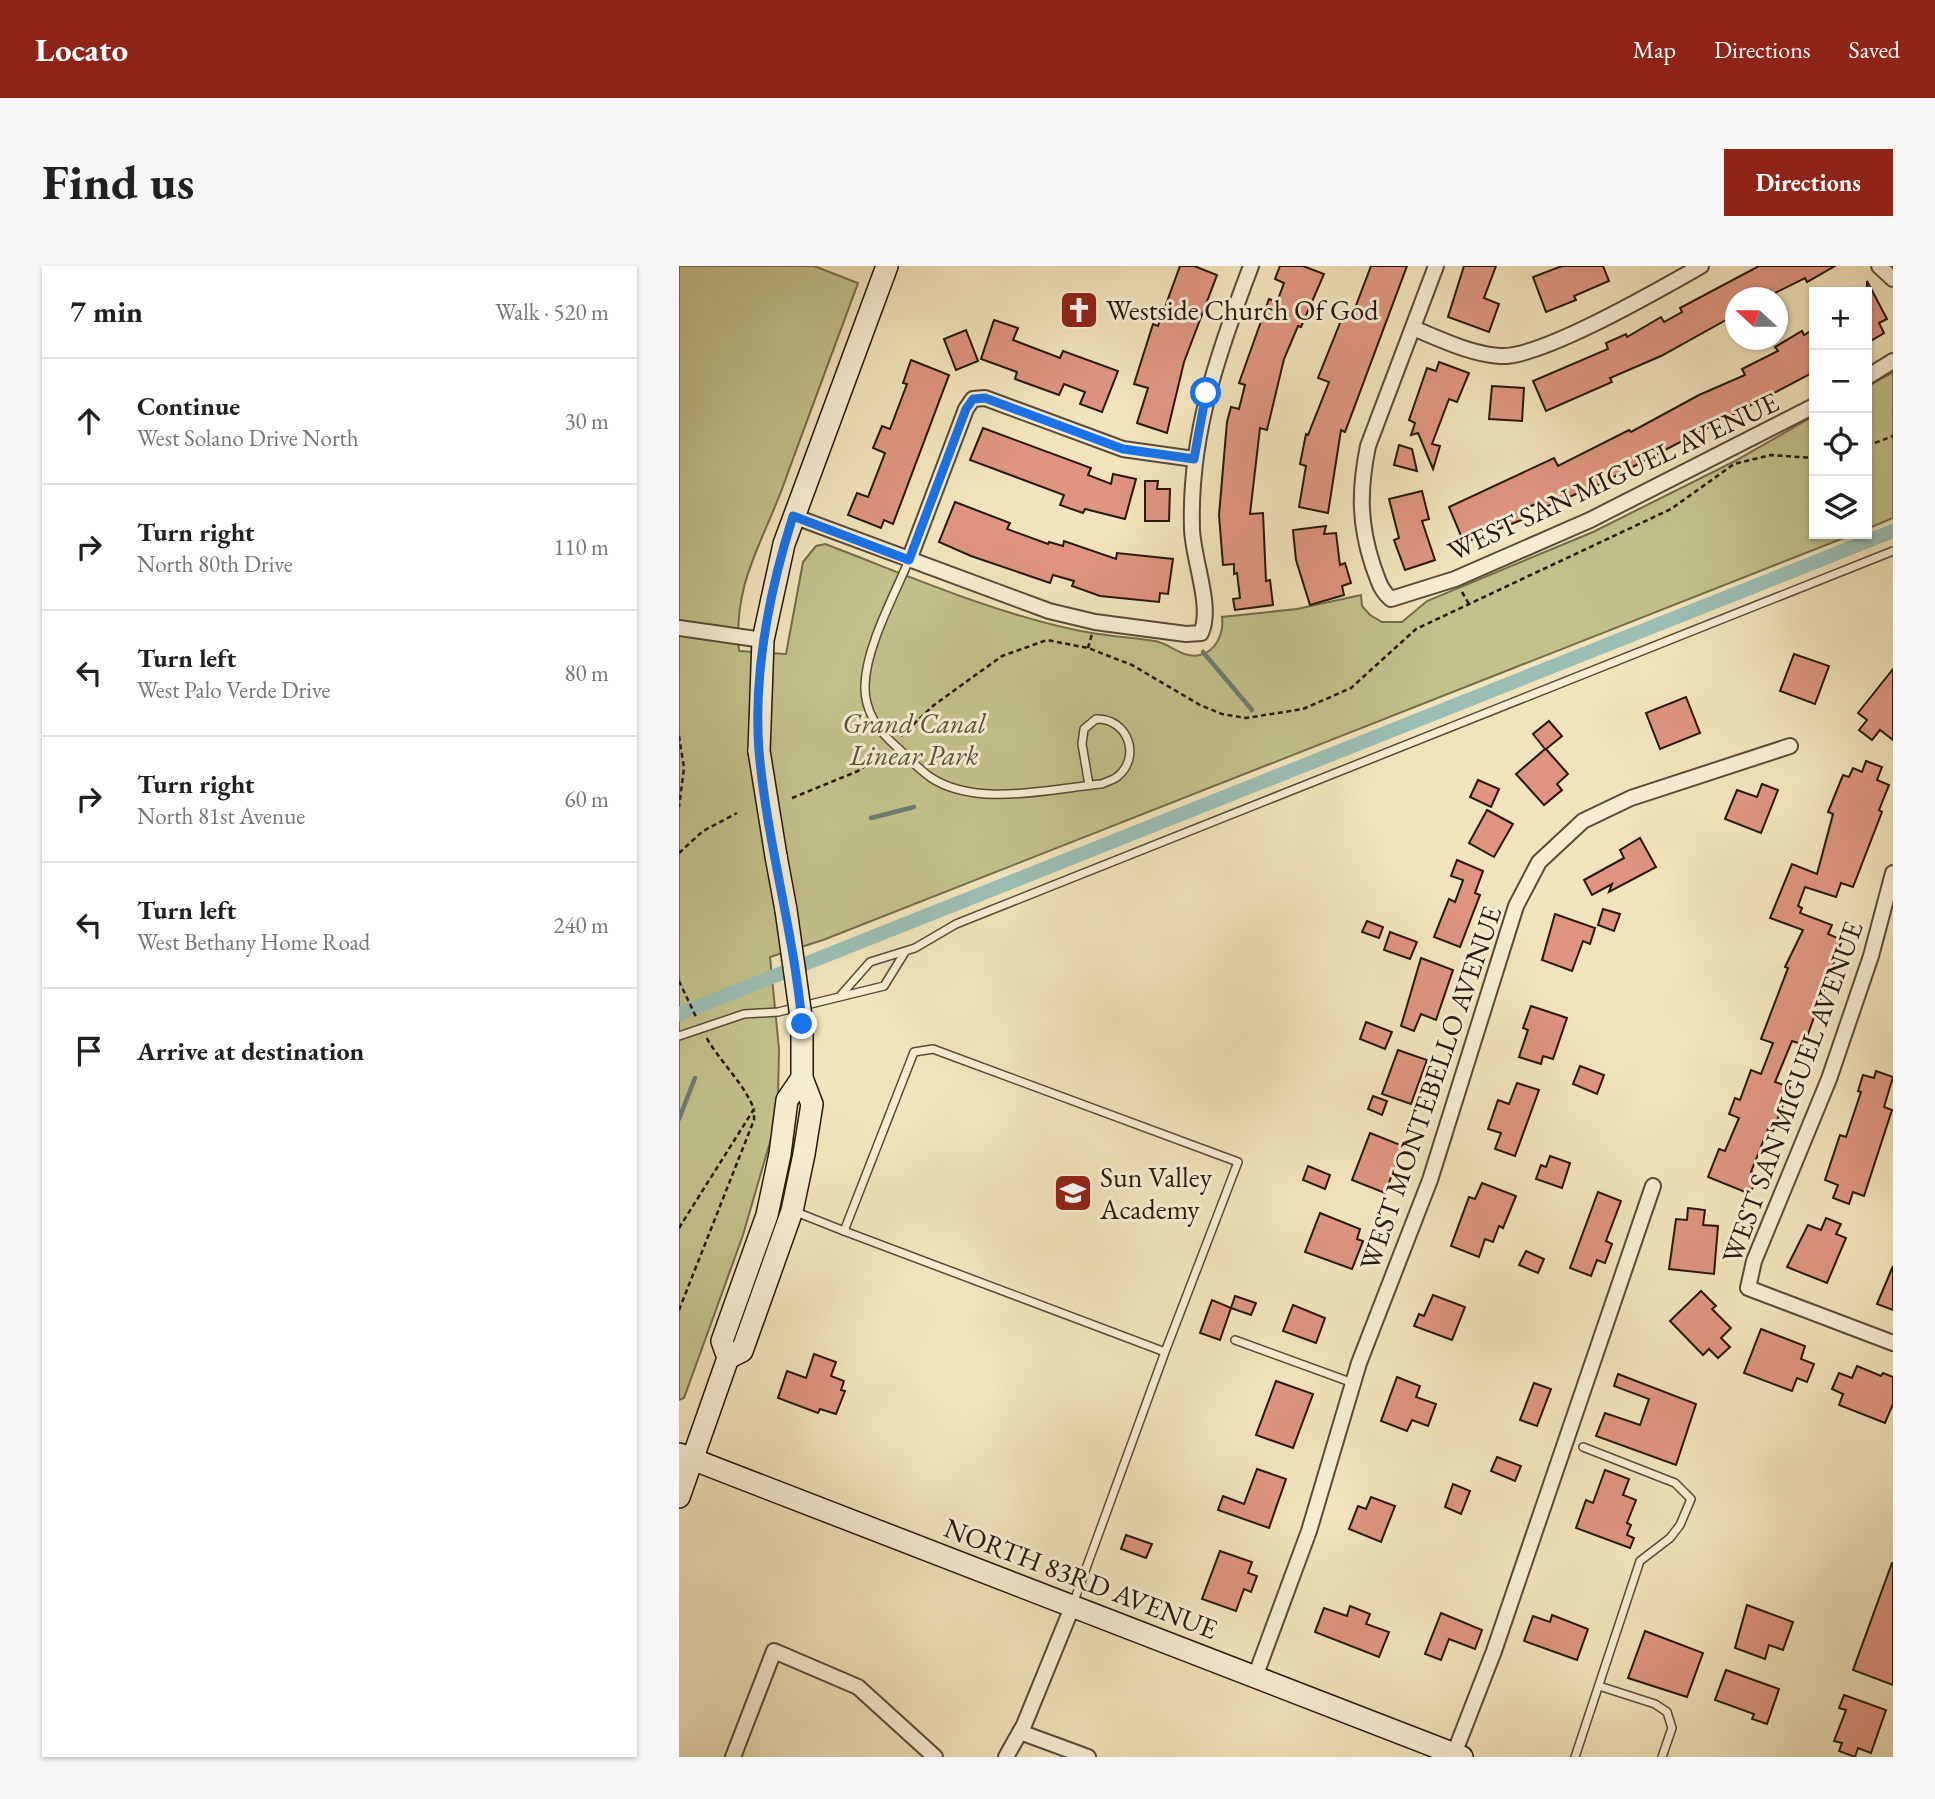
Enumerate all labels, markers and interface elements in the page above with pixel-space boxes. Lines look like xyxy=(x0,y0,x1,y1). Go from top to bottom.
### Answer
text: Locato xyxy=(35,28,128,71)
text: Map xyxy=(1633,34,1676,65)
text: Directions xyxy=(1714,34,1811,65)
text: Saved xyxy=(1849,34,1900,65)
button: Directions xyxy=(1724,149,1893,216)
text: Find us xyxy=(42,150,194,214)
north arrow xyxy=(1725,287,1788,350)
map controls xyxy=(1809,287,1872,539)
button: + xyxy=(1809,287,1872,350)
church icon: Westside Church Of God xyxy=(1058,289,1100,331)
text: 7 min xyxy=(70,292,143,331)
place label: Westside Church Of God xyxy=(1106,292,1379,328)
text: Walk · 520 m xyxy=(495,297,609,327)
button: − xyxy=(1809,350,1872,413)
route start xyxy=(1190,377,1221,408)
street label: WEST SAN MIGUEL AVENUE xyxy=(1442,383,1784,569)
text: Continue xyxy=(137,389,240,423)
icon: ahead xyxy=(70,402,108,440)
text: 30 m xyxy=(564,406,609,436)
button: locate xyxy=(1809,413,1872,476)
text: West Solano Drive North xyxy=(137,423,359,453)
button: layers xyxy=(1809,476,1872,539)
text: Turn right xyxy=(137,515,255,549)
icon: right xyxy=(70,528,108,566)
text: 110 m xyxy=(553,532,609,562)
text: North 80th Drive xyxy=(137,549,293,579)
text: Turn left xyxy=(137,641,236,675)
icon: left xyxy=(70,654,108,692)
text: 80 m xyxy=(564,658,609,688)
text: West Palo Verde Drive xyxy=(137,675,330,705)
park label: Grand Canal Linear Park xyxy=(842,705,987,773)
text: Turn right xyxy=(137,767,255,801)
icon: right xyxy=(70,780,108,818)
text: 60 m xyxy=(564,784,609,814)
text: North 81st Avenue xyxy=(137,801,305,831)
text: Turn left xyxy=(137,893,236,927)
street label: WEST MONTEBELLO AVENUE xyxy=(1351,901,1509,1275)
icon: left xyxy=(70,906,108,944)
text: 240 m xyxy=(553,910,609,940)
street label: WEST SAN MIGUEL AVENUE xyxy=(1713,916,1871,1268)
text: West Bethany Home Road xyxy=(137,927,370,957)
route end xyxy=(786,1008,817,1039)
icon: arrive xyxy=(70,1032,108,1070)
text: Arrive at destination xyxy=(137,1034,364,1068)
place label: Sun Valley Academy xyxy=(1099,1159,1213,1227)
school or university icon: Sun Valley Academy xyxy=(1052,1172,1094,1214)
street label: NORTH 83RD AVENUE xyxy=(939,1509,1223,1647)

